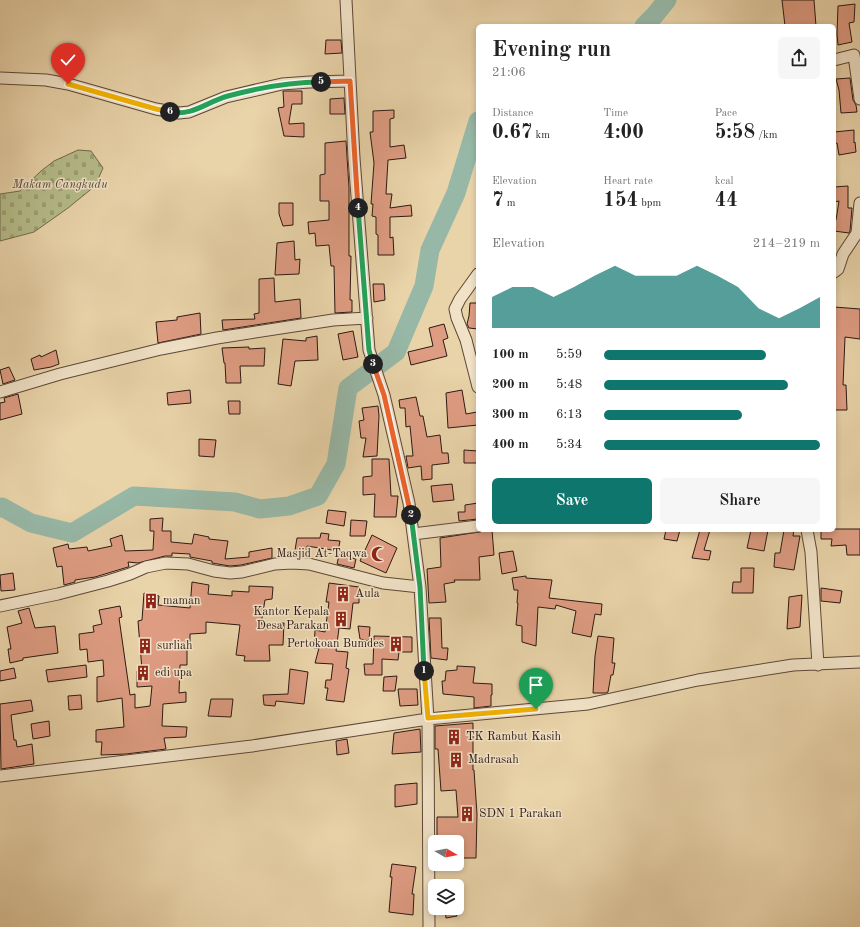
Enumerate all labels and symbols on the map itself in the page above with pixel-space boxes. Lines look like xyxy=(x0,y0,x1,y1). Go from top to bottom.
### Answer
pin xyxy=(51,43,85,84)
pin: 5 xyxy=(311,72,331,92)
pin: 6 xyxy=(160,102,180,122)
park label: Makam Cangkudu xyxy=(11,179,108,191)
pin: 4 xyxy=(348,198,368,218)
pin: 3 xyxy=(363,354,383,374)
pin: 2 xyxy=(401,505,421,525)
mosque icon: Masjid At-Taqwa xyxy=(370,545,388,563)
place label: Masjid At-Taqwa xyxy=(277,548,367,560)
building icon: Aula xyxy=(334,585,352,603)
place label: Aula xyxy=(355,588,380,600)
building icon: maman xyxy=(142,592,160,610)
place label: maman xyxy=(163,595,201,607)
place label: Kantor Kepala Desa Parakan xyxy=(253,606,330,632)
building icon: Kantor Kepala Desa Parakan xyxy=(332,610,350,628)
building icon: Pertokoan Bumdes xyxy=(387,635,405,653)
building icon: surliah xyxy=(136,637,154,655)
place label: Pertokoan Bumdes xyxy=(287,638,384,650)
place label: surliah xyxy=(157,640,193,652)
pin: 1 xyxy=(414,661,434,681)
building icon: edi upa xyxy=(134,664,152,682)
place label: edi upa xyxy=(155,667,192,679)
pin xyxy=(519,668,553,709)
building icon: TK Rambut Kasih xyxy=(445,728,463,746)
place label: TK Rambut Kasih xyxy=(466,731,562,743)
building icon: Madrasah xyxy=(447,751,465,769)
place label: Madrasah xyxy=(468,754,519,766)
building icon: SDN 1 Parakan xyxy=(458,805,476,823)
place label: SDN 1 Parakan xyxy=(479,808,562,820)
north arrow xyxy=(428,835,464,871)

